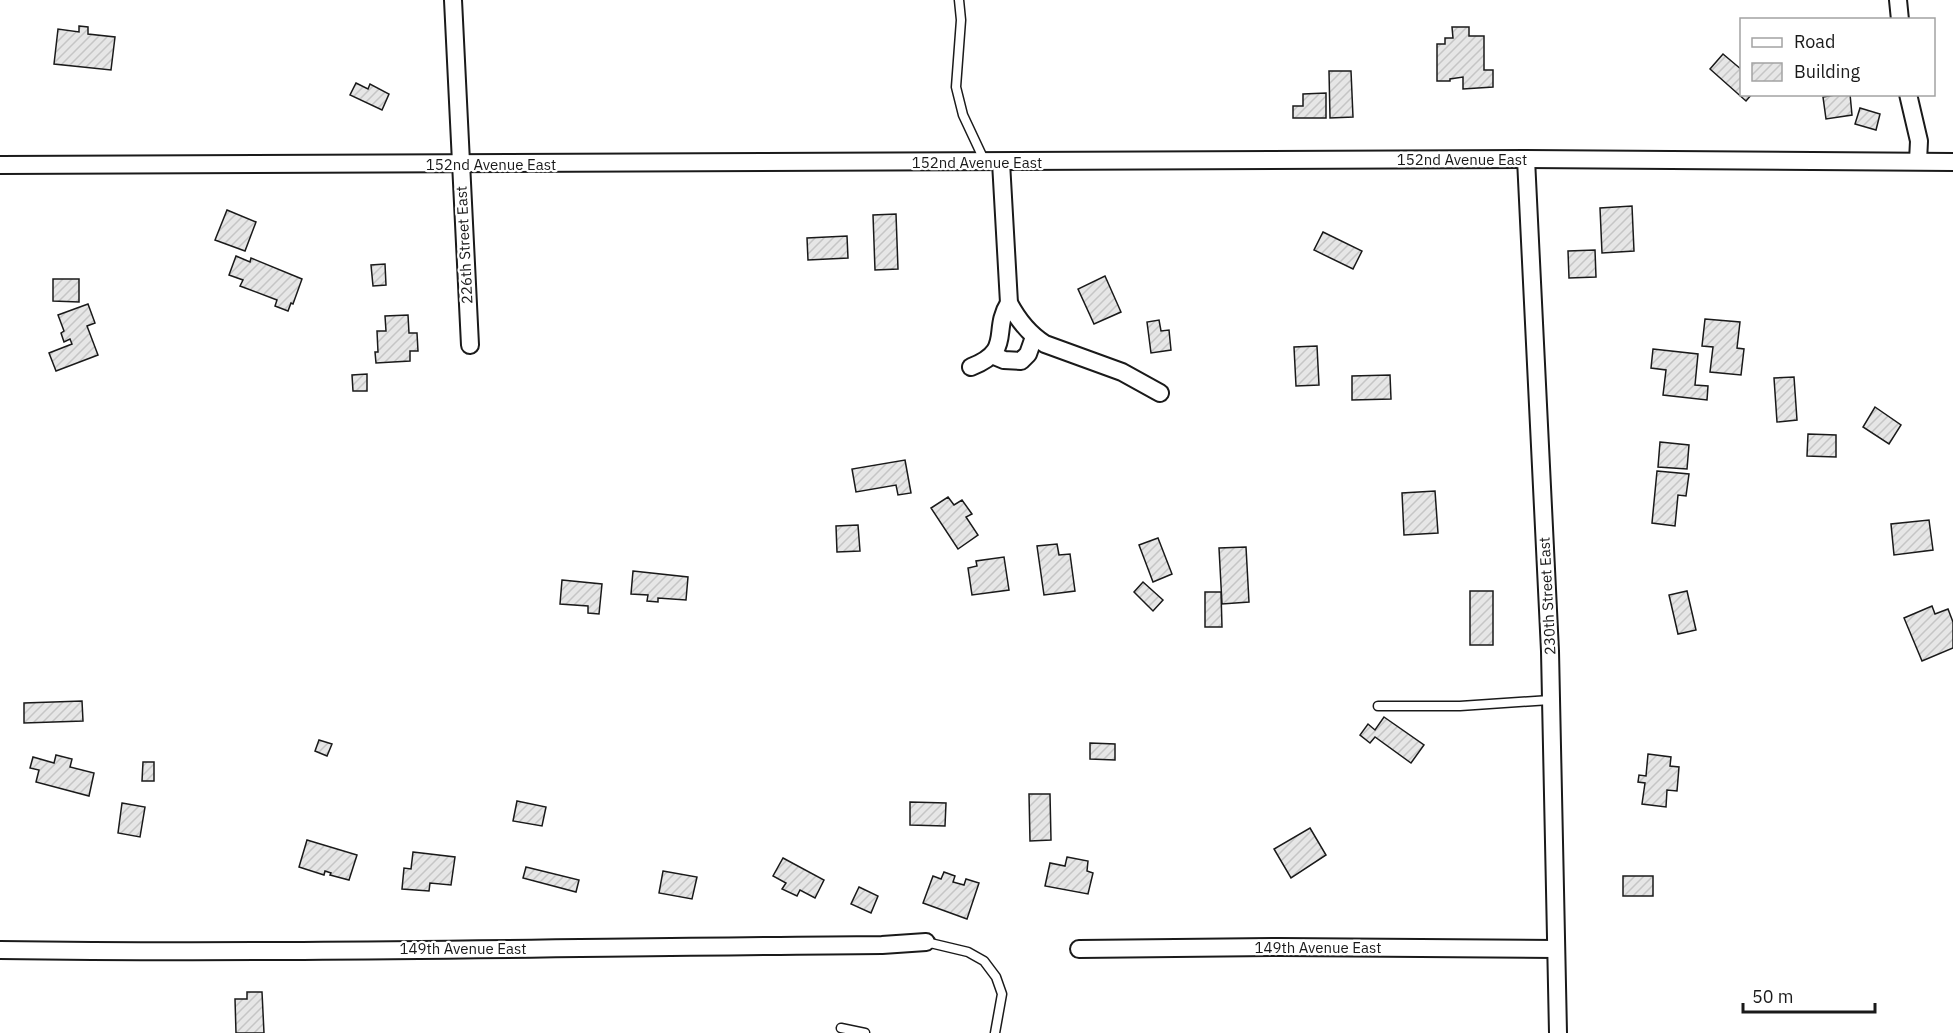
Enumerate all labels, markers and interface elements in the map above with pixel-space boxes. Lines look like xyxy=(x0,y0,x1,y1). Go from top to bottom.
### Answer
legend xyxy=(1740,18,1935,96)
text: Road xyxy=(1794,30,1835,53)
text: Building xyxy=(1794,60,1861,83)
street label: 152nd Avenue East xyxy=(1397,150,1527,169)
street label: 152nd Avenue East xyxy=(912,153,1042,172)
street label: 152nd Avenue East xyxy=(426,155,556,174)
street label: 226th Street East xyxy=(451,185,477,305)
street label: 230th Street East xyxy=(1534,536,1560,656)
street label: 149th Avenue East xyxy=(1254,938,1382,957)
street label: 149th Avenue East xyxy=(399,939,527,958)
scale bar xyxy=(1743,976,1875,1014)
text: 50 m xyxy=(1752,985,1794,1008)

